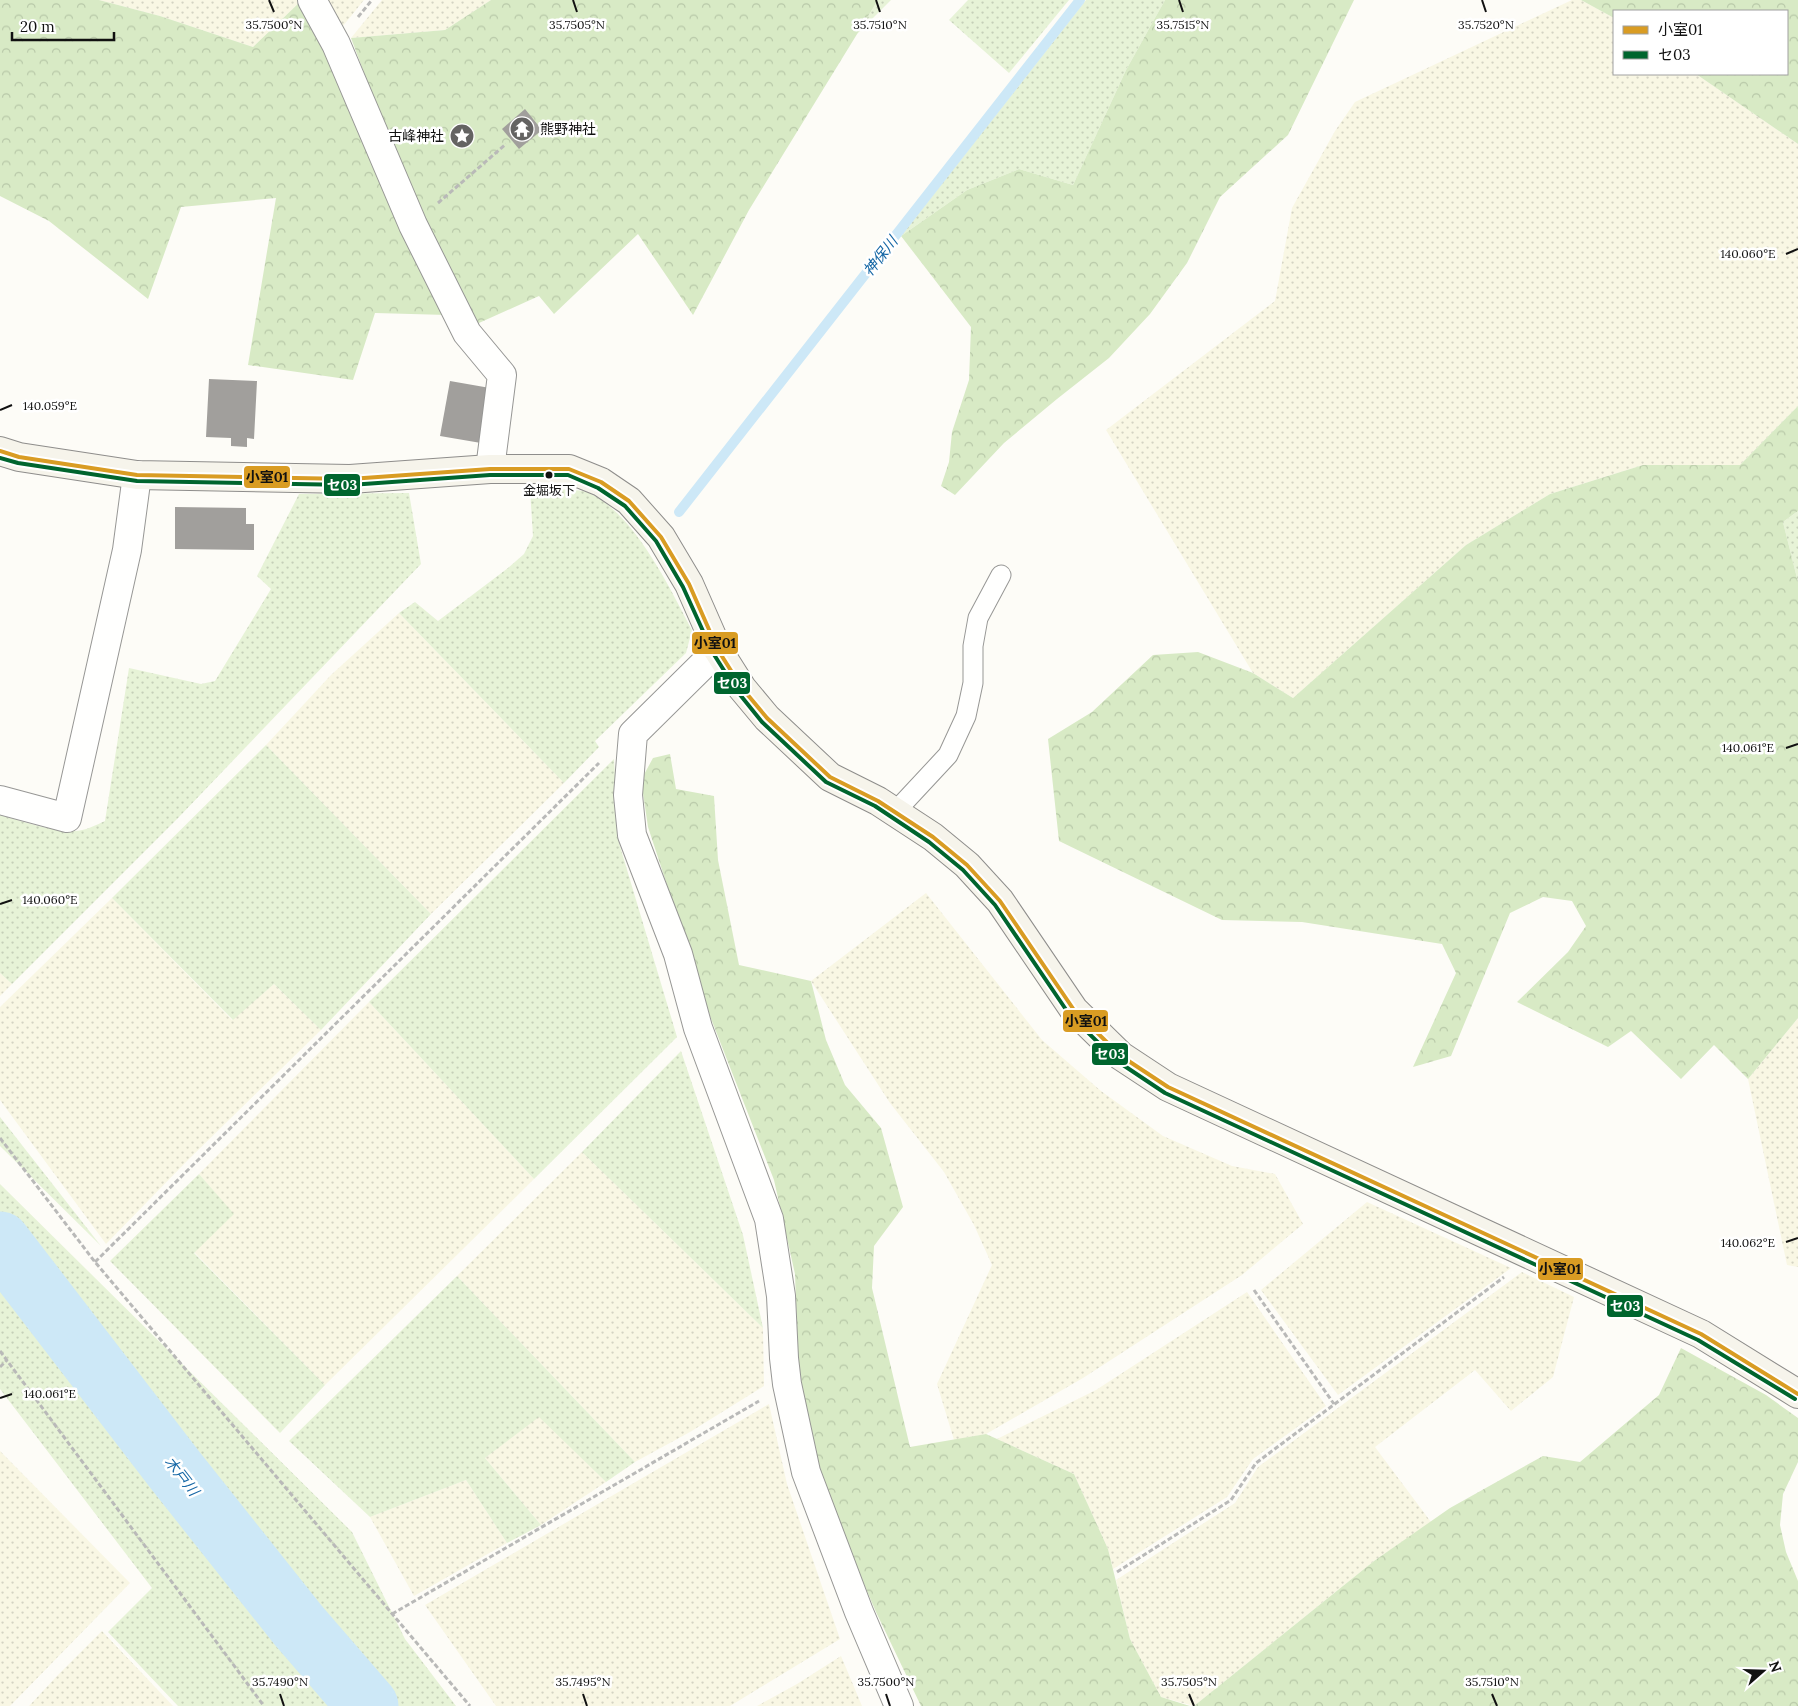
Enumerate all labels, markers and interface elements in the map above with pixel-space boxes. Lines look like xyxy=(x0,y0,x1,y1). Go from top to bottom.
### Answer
scale bar xyxy=(12,10,115,42)
legend xyxy=(1613,10,1788,75)
text: 20 m xyxy=(20,17,55,36)
text: 35.7500°N xyxy=(246,17,302,32)
text: 35.7505°N xyxy=(549,17,605,32)
text: 35.7510°N xyxy=(853,17,907,32)
text: 35.7515°N xyxy=(1157,17,1209,32)
text: 35.7520°N xyxy=(1458,17,1514,32)
text: 小室01 xyxy=(1658,20,1703,39)
text: セ03 xyxy=(1658,45,1691,64)
temple icon: 熊野神社 xyxy=(509,116,535,142)
place label: 熊野神社 xyxy=(540,120,596,138)
place icon: 古峰神社 xyxy=(449,123,475,149)
place label: 古峰神社 xyxy=(388,127,444,145)
water label: 神保川 xyxy=(859,231,903,280)
text: 140.060°E xyxy=(1720,246,1776,261)
text: 140.059°E xyxy=(23,398,77,413)
line badge: 小室01 xyxy=(243,465,291,489)
text: 小室01 xyxy=(246,468,289,486)
marker: 金堀坂下 xyxy=(544,470,554,480)
line badge: セ03 xyxy=(323,473,361,497)
text: セ03 xyxy=(327,476,358,494)
place label: 金堀坂下 xyxy=(523,482,575,499)
line badge: 小室01 xyxy=(691,631,739,655)
text: 小室01 xyxy=(694,634,737,652)
line badge: セ03 xyxy=(713,671,751,695)
text: セ03 xyxy=(717,674,748,692)
text: 140.061°E xyxy=(1722,740,1774,755)
text: 140.060°E xyxy=(22,892,78,907)
line badge: 小室01 xyxy=(1062,1009,1109,1033)
text: 小室01 xyxy=(1065,1012,1108,1030)
line badge: セ03 xyxy=(1091,1042,1129,1066)
text: セ03 xyxy=(1095,1045,1126,1063)
text: 140.062°E xyxy=(1721,1235,1775,1250)
line badge: 小室01 xyxy=(1537,1257,1584,1281)
text: 小室01 xyxy=(1539,1260,1582,1278)
line badge: セ03 xyxy=(1606,1294,1644,1318)
text: セ03 xyxy=(1610,1297,1641,1315)
text: 140.061°E xyxy=(24,1386,76,1401)
water label: 木戸川 xyxy=(161,1452,205,1501)
north arrow xyxy=(1738,1646,1788,1696)
text: N xyxy=(1765,1658,1786,1675)
text: 35.7490°N xyxy=(252,1674,308,1689)
text: 35.7495°N xyxy=(555,1674,611,1689)
text: 35.7500°N xyxy=(858,1674,914,1689)
text: 35.7505°N xyxy=(1161,1674,1217,1689)
text: 35.7510°N xyxy=(1465,1674,1519,1689)

